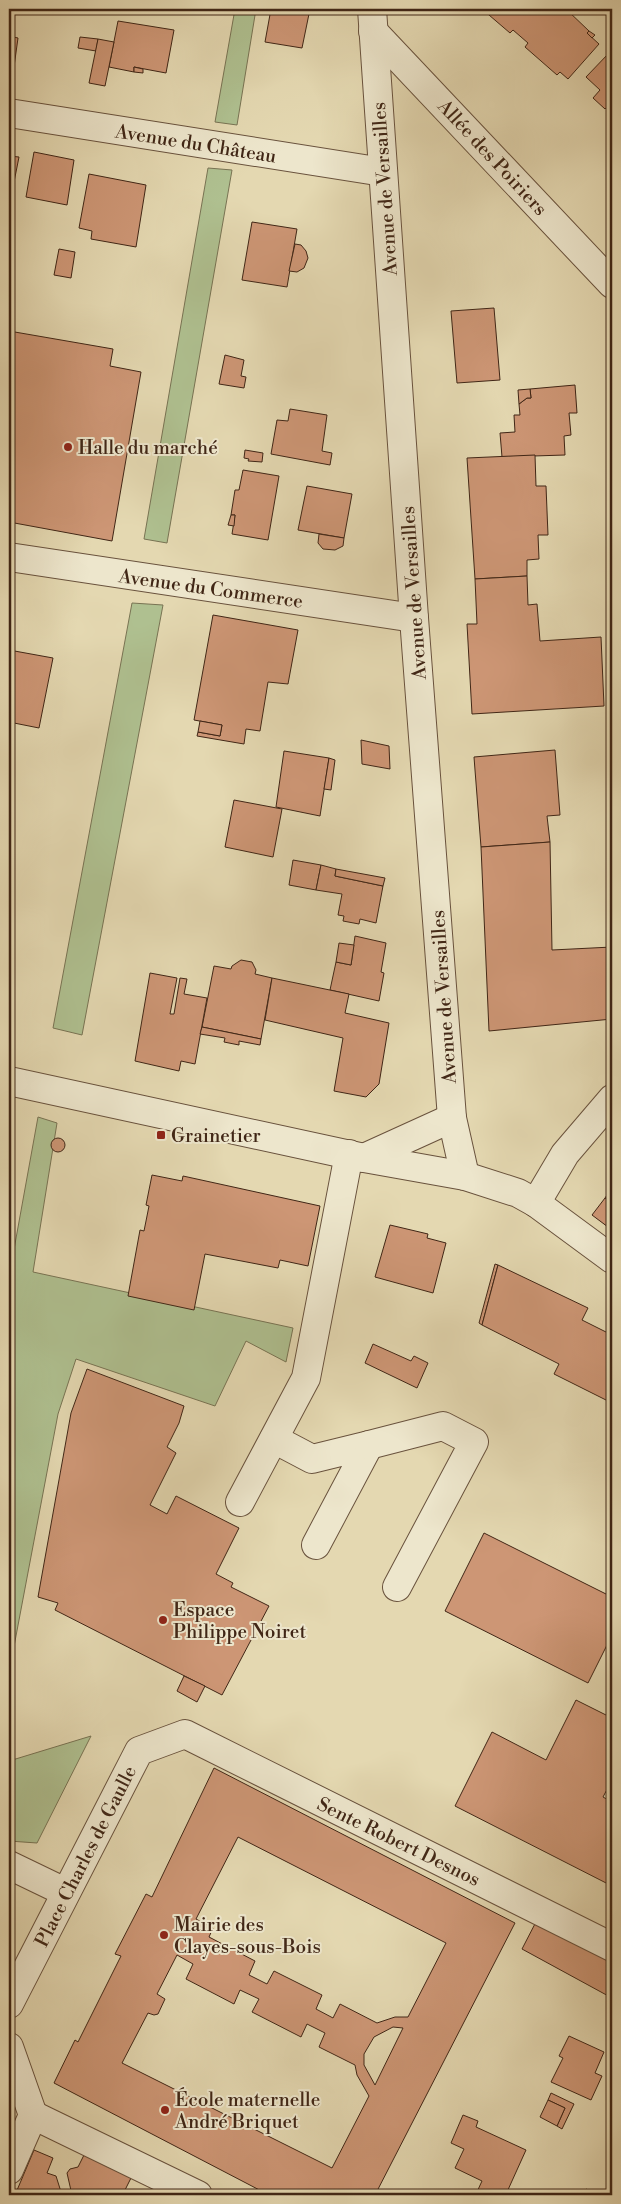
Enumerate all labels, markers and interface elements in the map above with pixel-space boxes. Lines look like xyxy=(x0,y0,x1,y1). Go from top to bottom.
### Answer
street label: Allée des Poiriers xyxy=(432,94,552,221)
street label: Avenue de Versailles xyxy=(367,101,403,278)
street label: Avenue du Château xyxy=(113,119,278,169)
place label: Halle du marché xyxy=(78,436,218,460)
marker: Halle du marché xyxy=(62,441,74,453)
street label: Avenue de Versailles xyxy=(396,505,432,682)
street label: Avenue du Commerce xyxy=(116,564,305,614)
street label: Avenue de Versailles xyxy=(426,909,462,1086)
place label: Grainetier xyxy=(171,1124,261,1148)
marker: Grainetier xyxy=(155,1129,167,1141)
place label: Espace Philippe Noiret xyxy=(173,1598,306,1644)
marker: Espace Philippe Noiret xyxy=(157,1614,169,1626)
street label: Place Charles de Gaulle xyxy=(30,1762,142,1951)
street label: Sente Robert Desnos xyxy=(313,1792,484,1892)
place label: Mairie des Clayes-sous-Bois xyxy=(174,1913,321,1959)
marker: Mairie des Clayes-sous-Bois xyxy=(158,1929,170,1941)
place label: École maternelle André Briquet xyxy=(174,2087,320,2134)
marker: École maternelle André Briquet xyxy=(159,2104,171,2116)

